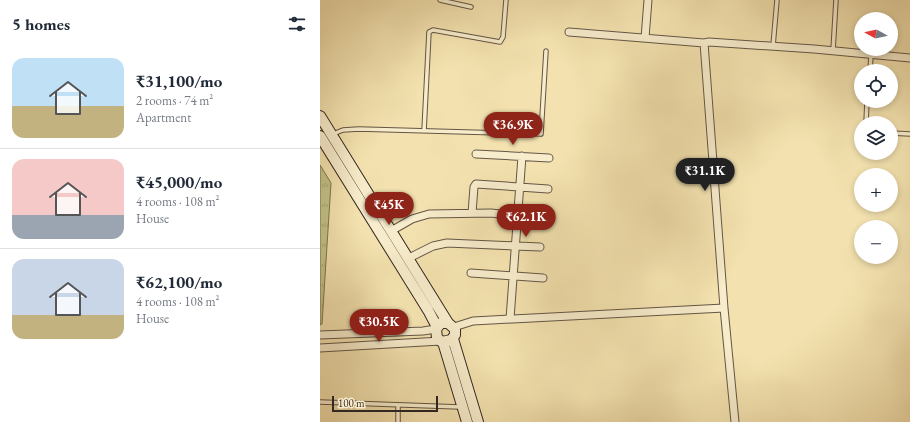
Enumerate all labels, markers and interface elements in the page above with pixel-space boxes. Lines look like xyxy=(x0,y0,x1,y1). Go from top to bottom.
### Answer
north arrow xyxy=(854,12,898,56)
map controls xyxy=(854,12,898,264)
text: 5 homes xyxy=(12,13,70,35)
icon: filters xyxy=(286,13,308,35)
button: locate xyxy=(854,64,898,108)
text: ₹31,100/mo xyxy=(136,70,222,92)
icon: home xyxy=(44,74,92,122)
text: 2 rooms · 74 m² xyxy=(136,92,213,109)
text: Apartment xyxy=(136,109,191,126)
pin: ₹36.9K xyxy=(480,112,546,146)
text: ₹36.9K xyxy=(493,116,533,133)
button: layers xyxy=(854,116,898,160)
pin: ₹31.1K xyxy=(672,158,738,192)
text: ₹31.1K xyxy=(685,162,725,179)
button: + xyxy=(854,168,898,212)
text: ₹45,000/mo xyxy=(136,171,222,193)
icon: home xyxy=(44,175,92,223)
pin: ₹45K xyxy=(365,192,413,226)
text: 4 rooms · 108 m² xyxy=(136,193,220,210)
text: ₹45K xyxy=(374,196,404,213)
pin: ₹62.1K xyxy=(493,204,559,238)
text: ₹62.1K xyxy=(506,208,546,225)
text: House xyxy=(136,210,169,227)
button: − xyxy=(854,220,898,264)
text: ₹62,100/mo xyxy=(136,271,222,293)
icon: home xyxy=(44,275,92,323)
text: 4 rooms · 108 m² xyxy=(136,293,220,310)
pin: ₹30.5K xyxy=(346,309,412,343)
text: House xyxy=(136,310,169,327)
text: ₹30.5K xyxy=(359,313,399,330)
scale bar xyxy=(332,394,438,413)
text: 100 m xyxy=(338,396,365,410)

